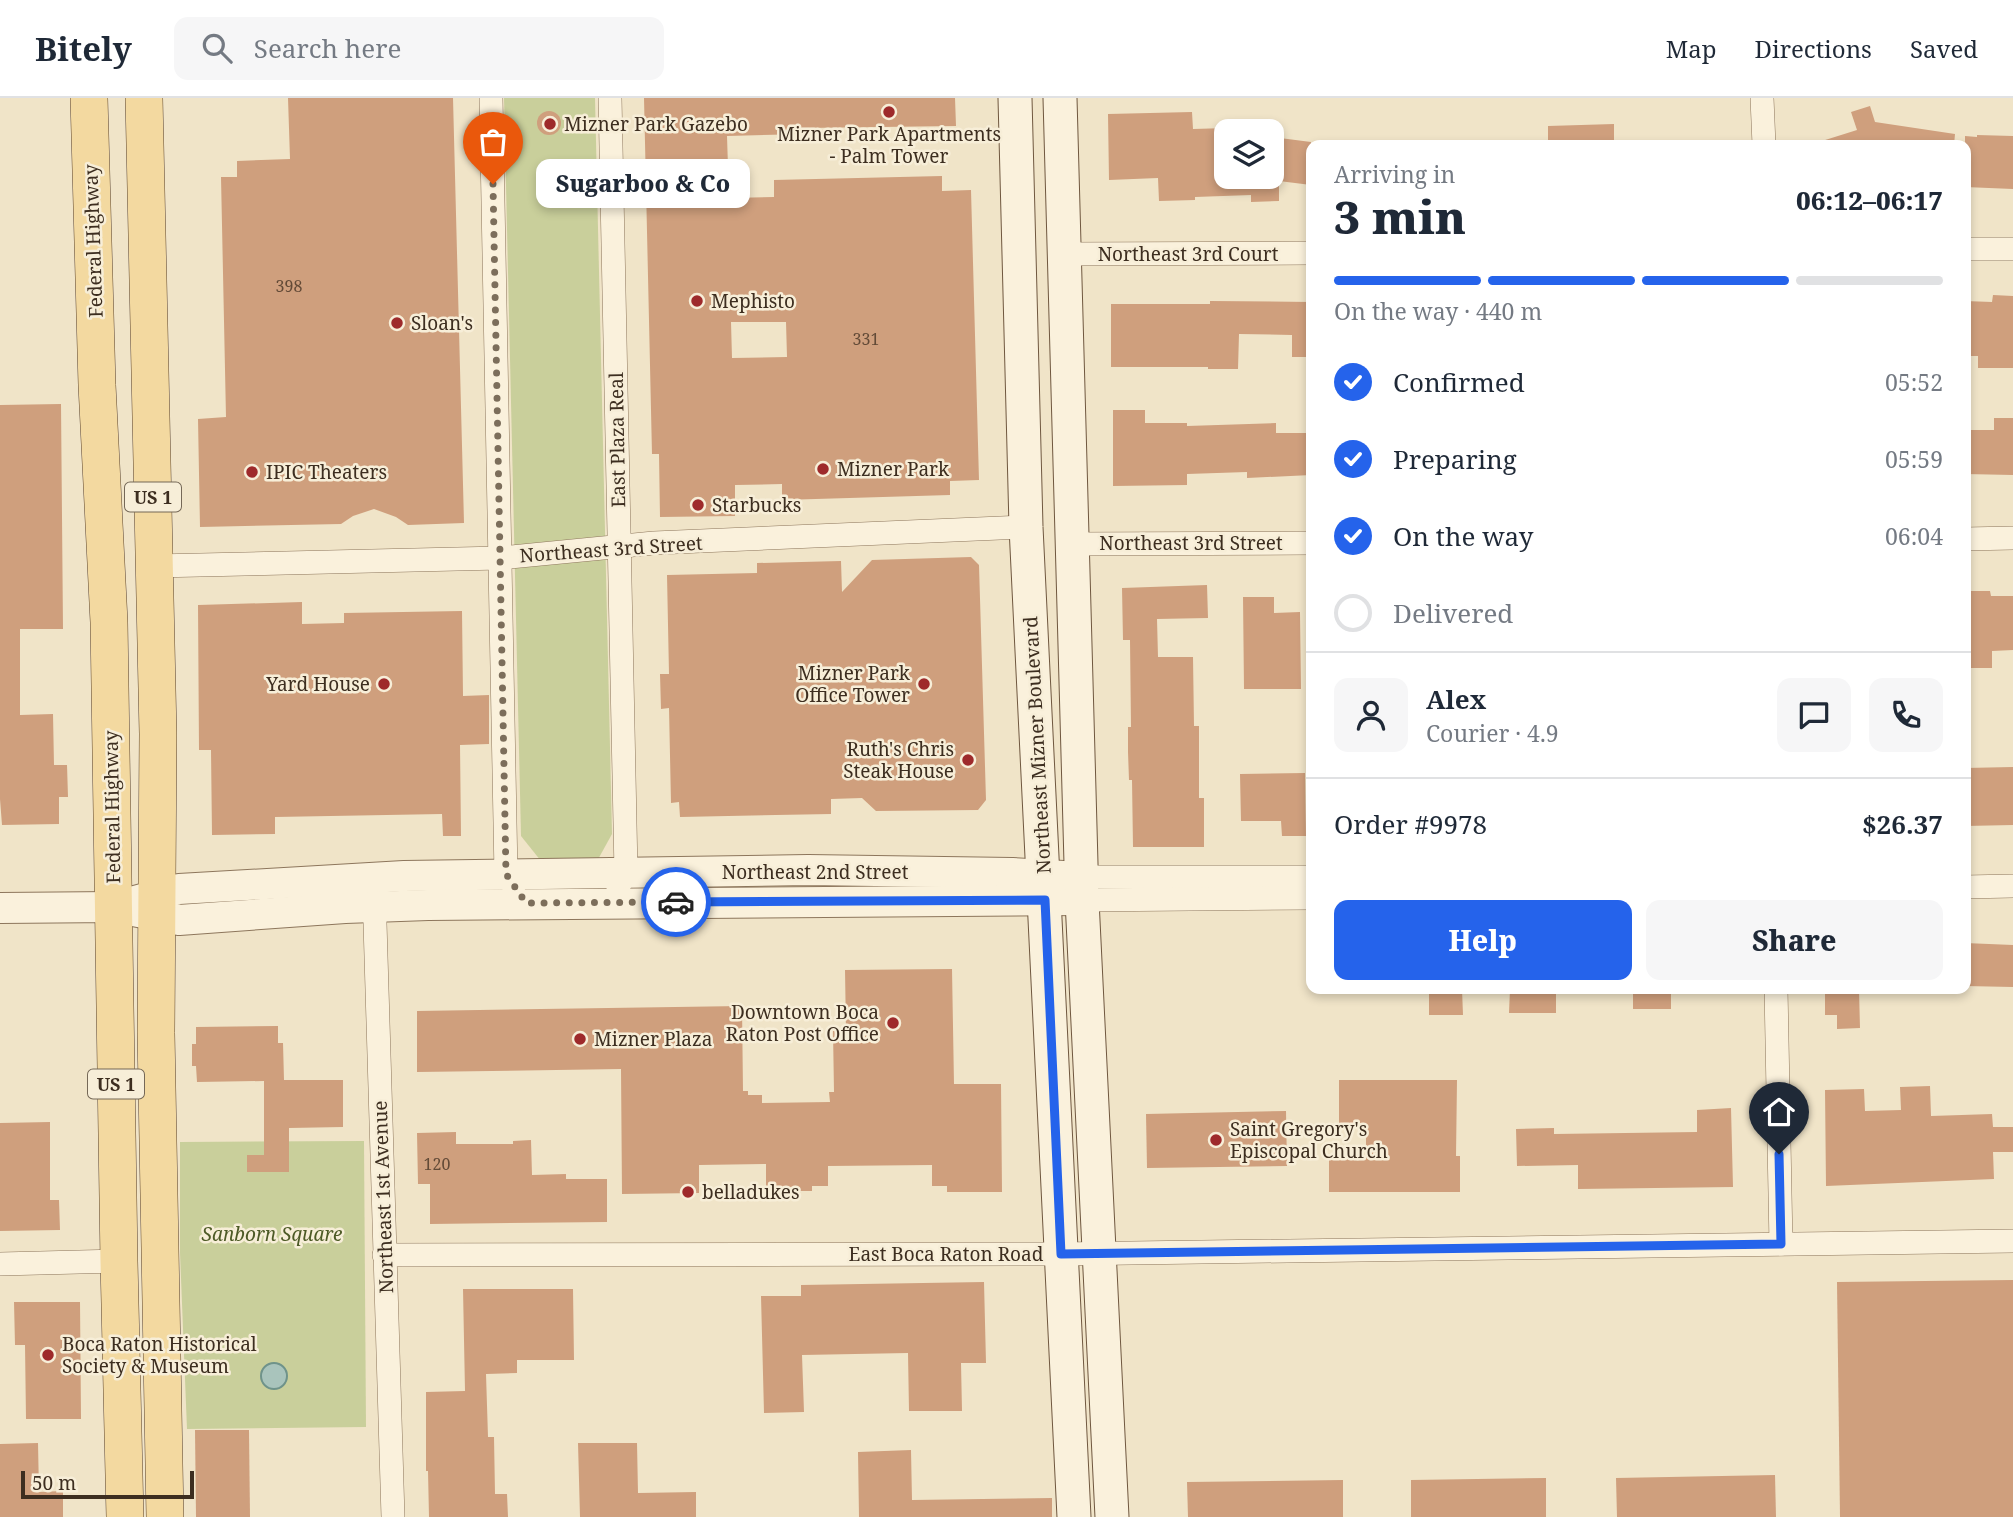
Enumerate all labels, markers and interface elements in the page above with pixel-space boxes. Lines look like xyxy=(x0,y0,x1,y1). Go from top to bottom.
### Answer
search box xyxy=(174,17,664,80)
text: Bitely xyxy=(35,26,132,71)
icon: search xyxy=(198,29,236,67)
text: Search here xyxy=(254,30,401,66)
text: Map xyxy=(1666,32,1717,65)
text: Directions xyxy=(1755,32,1872,65)
text: Saved xyxy=(1910,32,1978,65)
marker: Mizner Park Apartments - Palm Tower xyxy=(881,104,897,120)
place label: Mizner Park Gazebo xyxy=(564,111,748,137)
pin xyxy=(463,112,523,184)
marker: Mizner Park Gazebo xyxy=(542,116,558,132)
map controls xyxy=(1214,119,1284,189)
button: layers xyxy=(1214,119,1284,189)
place label: Mizner Park Apartments - Palm Tower xyxy=(777,121,1001,169)
icon: bag xyxy=(474,123,512,161)
text: Arriving in xyxy=(1334,158,1455,190)
callout: Sugarboo & Co xyxy=(535,160,748,208)
street label: Federal Highway xyxy=(77,164,109,318)
text: Sugarboo & Co xyxy=(556,167,730,199)
text: 06:12–06:17 xyxy=(1796,182,1943,218)
text: 3 min xyxy=(1334,185,1466,247)
street label: Northeast 3rd Court xyxy=(1098,241,1279,267)
house number: 398 xyxy=(276,275,302,297)
place label: Mephisto xyxy=(711,288,795,314)
marker: Mephisto xyxy=(689,293,705,309)
text: On the way · 440 m xyxy=(1334,295,1542,327)
place label: Sloan's xyxy=(411,310,473,336)
marker: Sloan's xyxy=(389,315,405,331)
house number: 331 xyxy=(853,328,879,350)
icon: check xyxy=(1334,363,1372,401)
text: Confirmed xyxy=(1393,364,1525,400)
text: 05:52 xyxy=(1885,366,1943,398)
street label: East Plaza Real xyxy=(603,372,631,508)
icon: check xyxy=(1334,440,1372,478)
text: Preparing xyxy=(1393,441,1517,477)
text: 05:59 xyxy=(1885,443,1943,475)
place label: Mizner Park xyxy=(837,456,950,482)
place label: IPIC Theaters xyxy=(266,459,387,485)
marker: Mizner Park xyxy=(815,461,831,477)
marker: IPIC Theaters xyxy=(244,464,260,480)
road number: US 1 xyxy=(125,482,181,512)
place label: Starbucks xyxy=(712,492,801,518)
marker: Starbucks xyxy=(690,497,706,513)
icon: check xyxy=(1334,517,1372,555)
text: On the way xyxy=(1393,518,1533,554)
text: 06:04 xyxy=(1885,520,1943,552)
street label: Northeast 3rd Street xyxy=(519,530,704,568)
street label: Northeast 3rd Street xyxy=(1099,530,1283,556)
text: Delivered xyxy=(1393,595,1513,631)
street label: Northeast Mizner Boulevard xyxy=(1017,615,1057,874)
place label: Mizner Park Office Tower xyxy=(795,660,911,708)
place label: Yard House xyxy=(265,671,370,697)
marker: Yard House xyxy=(376,676,392,692)
marker: Mizner Park Office Tower xyxy=(916,676,932,692)
button: person xyxy=(1334,678,1408,752)
button: chat xyxy=(1777,678,1851,752)
button: phone xyxy=(1869,678,1943,752)
text: Alex xyxy=(1426,681,1486,717)
text: Courier · 4.9 xyxy=(1426,717,1559,749)
street label: Federal Highway xyxy=(98,730,126,884)
place label: Ruth's Chris Steak House xyxy=(843,736,954,784)
marker: Ruth's Chris Steak House xyxy=(960,752,976,768)
text: Order #9978 xyxy=(1334,806,1487,842)
text: $26.37 xyxy=(1862,806,1943,842)
street label: Northeast 2nd Street xyxy=(722,859,909,885)
courier xyxy=(641,867,711,937)
icon: car xyxy=(657,883,695,921)
button: Help xyxy=(1334,900,1632,980)
button: Share xyxy=(1646,900,1943,980)
place label: Downtown Boca Raton Post Office xyxy=(726,999,879,1047)
marker: Downtown Boca Raton Post Office xyxy=(885,1015,901,1031)
place label: Mizner Plaza xyxy=(594,1026,712,1052)
marker: Mizner Plaza xyxy=(572,1031,588,1047)
road number: US 1 xyxy=(88,1070,144,1099)
pin xyxy=(1749,1082,1809,1154)
icon: home xyxy=(1760,1093,1798,1131)
street label: Northeast 1st Avenue xyxy=(367,1100,399,1294)
place label: Saint Gregory's Episcopal Church xyxy=(1230,1116,1388,1164)
marker: Saint Gregory's Episcopal Church xyxy=(1208,1132,1224,1148)
house number: 120 xyxy=(424,1153,450,1175)
place label: belladukes xyxy=(702,1179,800,1205)
marker: belladukes xyxy=(680,1184,696,1200)
park label: Sanborn Square xyxy=(202,1221,342,1247)
street label: East Boca Raton Road xyxy=(849,1241,1044,1267)
place label: Boca Raton Historical Society & Museum xyxy=(62,1331,257,1379)
marker: Boca Raton Historical Society & Museum xyxy=(40,1347,56,1363)
scale bar xyxy=(21,1468,194,1500)
text: 50 m xyxy=(32,1470,76,1496)

